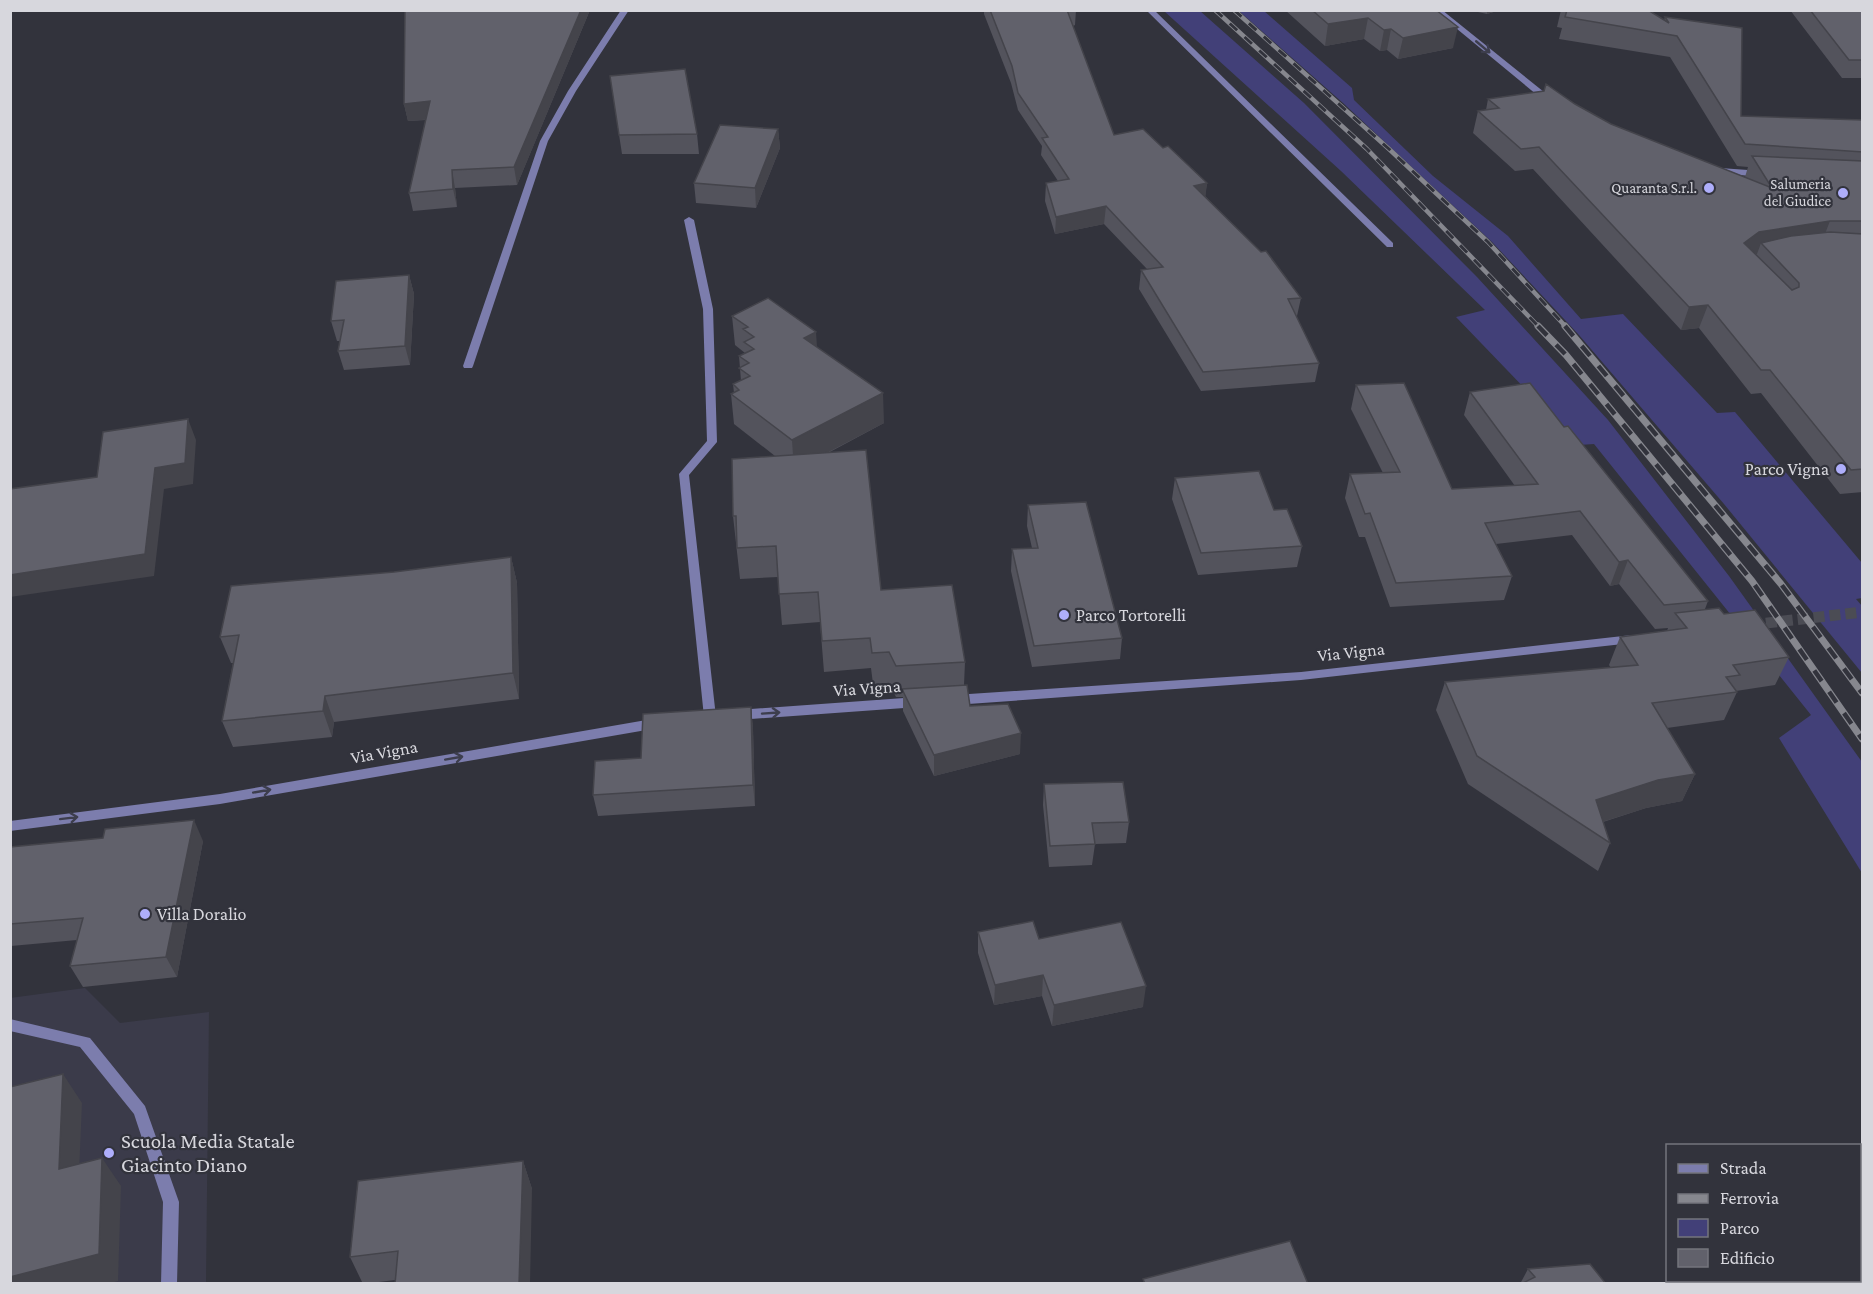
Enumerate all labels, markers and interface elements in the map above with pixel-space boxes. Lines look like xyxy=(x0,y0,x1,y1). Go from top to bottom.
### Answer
one-way arrow xyxy=(1475,40,1491,53)
place label: Salumeria del Giudice xyxy=(1764,176,1831,209)
place label: Quaranta S.r.l. xyxy=(1611,180,1697,196)
marker: Quaranta S.r.l. xyxy=(1702,181,1716,195)
marker: Salumeria del Giudice xyxy=(1836,186,1850,200)
place label: Parco Vigna xyxy=(1745,459,1829,479)
marker: Parco Vigna xyxy=(1834,462,1848,476)
place label: Parco Tortorelli xyxy=(1076,605,1186,625)
marker: Parco Tortorelli xyxy=(1057,608,1071,622)
street label: Via Vigna xyxy=(1316,639,1386,665)
street label: Via Vigna xyxy=(832,676,902,700)
one-way arrow xyxy=(761,707,781,718)
street label: Via Vigna xyxy=(349,736,419,768)
one-way arrow xyxy=(443,752,463,763)
one-way arrow xyxy=(251,786,271,797)
one-way arrow xyxy=(58,813,78,824)
place label: Villa Doralio xyxy=(157,904,247,924)
marker: Villa Doralio xyxy=(138,907,152,921)
place label: Scuola Media Statale Giacinto Diano xyxy=(121,1129,295,1177)
legend xyxy=(1666,1144,1861,1282)
marker: Scuola Media Statale Giacinto Diano xyxy=(102,1146,116,1160)
text: Strada xyxy=(1720,1158,1767,1178)
text: Ferrovia xyxy=(1720,1188,1779,1208)
text: Parco xyxy=(1720,1218,1759,1238)
text: Edificio xyxy=(1720,1248,1775,1268)

